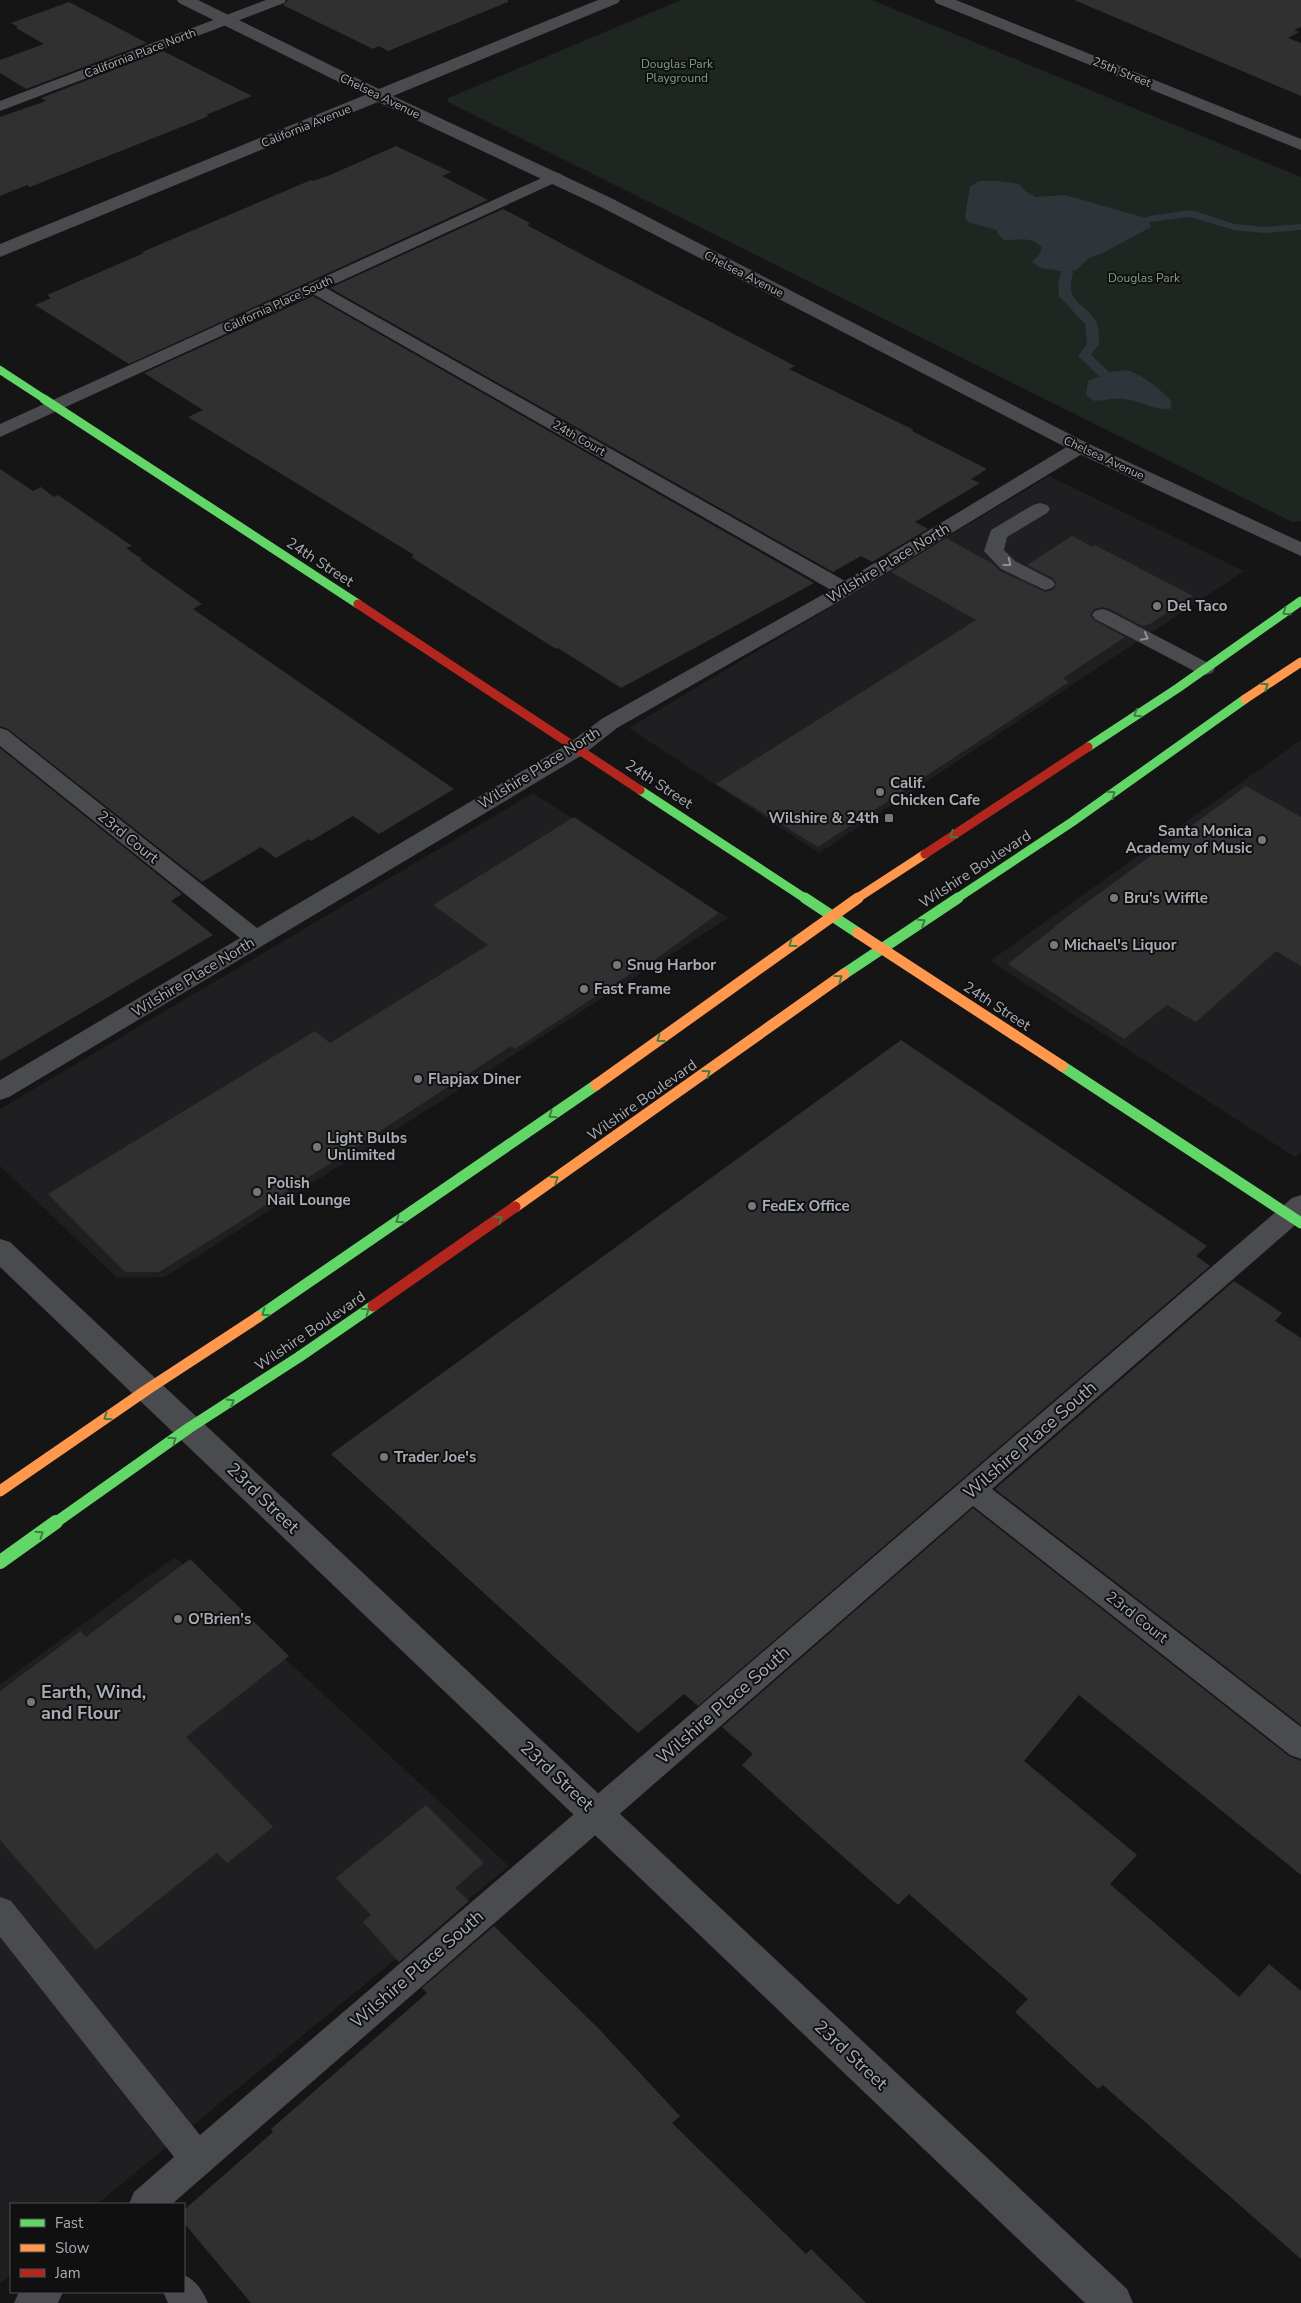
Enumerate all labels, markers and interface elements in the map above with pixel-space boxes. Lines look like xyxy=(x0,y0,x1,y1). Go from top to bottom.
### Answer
street label: California Place North xyxy=(82,24,198,82)
street label: 25th Street xyxy=(1091,53,1154,91)
park label: Douglas Park Playground xyxy=(641,56,714,86)
street label: Chelsea Avenue xyxy=(337,70,423,122)
street label: California Avenue xyxy=(259,101,353,151)
street label: Chelsea Avenue xyxy=(702,247,786,301)
park label: Douglas Park xyxy=(1108,270,1181,286)
street label: California Place South xyxy=(221,272,335,336)
street label: 24th Court xyxy=(550,416,609,460)
street label: Chelsea Avenue xyxy=(1061,432,1147,484)
street label: Wilshire Place North xyxy=(823,518,953,608)
street label: 24th Street xyxy=(282,533,358,592)
one-way arrow xyxy=(1002,557,1011,566)
place label: Del Taco xyxy=(1167,596,1228,616)
marker: Del Taco xyxy=(1151,600,1163,612)
one-way arrow xyxy=(1282,606,1291,615)
one-way arrow xyxy=(1140,631,1149,641)
one-way arrow xyxy=(1259,683,1269,692)
one-way arrow xyxy=(1133,708,1143,717)
street label: Wilshire Place North xyxy=(474,722,604,814)
street label: 24th Street xyxy=(621,755,697,814)
place label: Calif. Chicken Cafe xyxy=(890,773,980,810)
marker: Calif. Chicken Cafe xyxy=(874,786,886,798)
one-way arrow xyxy=(1106,791,1116,800)
street label: 23rd Court xyxy=(93,806,163,868)
place label: Wilshire & 24th xyxy=(768,808,879,828)
marker: Wilshire & 24th xyxy=(883,812,895,824)
place label: Santa Monica Academy of Music xyxy=(1126,821,1252,858)
street label: Wilshire Boulevard xyxy=(915,825,1035,913)
one-way arrow xyxy=(949,829,959,838)
marker: Santa Monica Academy of Music xyxy=(1256,834,1268,846)
place label: Bru's Wiffle xyxy=(1124,888,1208,908)
marker: Bru's Wiffle xyxy=(1108,892,1120,904)
one-way arrow xyxy=(916,918,925,928)
street label: Wilshire Place North xyxy=(128,932,258,1022)
place label: Michael's Liquor xyxy=(1064,935,1177,955)
one-way arrow xyxy=(788,938,798,947)
marker: Michael's Liquor xyxy=(1048,939,1060,951)
place label: Snug Harbor xyxy=(627,955,716,975)
marker: Snug Harbor xyxy=(611,959,623,971)
one-way arrow xyxy=(833,975,842,984)
street label: 24th Street xyxy=(959,977,1035,1036)
place label: Fast Frame xyxy=(594,979,671,999)
marker: Fast Frame xyxy=(578,983,590,995)
one-way arrow xyxy=(656,1033,666,1042)
street label: Wilshire Boulevard xyxy=(583,1055,701,1145)
place label: Flapjax Diner xyxy=(428,1069,521,1089)
one-way arrow xyxy=(701,1070,710,1079)
marker: Flapjax Diner xyxy=(412,1073,424,1085)
one-way arrow xyxy=(548,1109,558,1118)
place label: Light Bulbs Unlimited xyxy=(327,1128,407,1165)
marker: Light Bulbs Unlimited xyxy=(311,1141,323,1153)
place label: Polish Nail Lounge xyxy=(267,1173,351,1210)
one-way arrow xyxy=(550,1176,559,1185)
marker: Polish Nail Lounge xyxy=(251,1186,263,1198)
place label: FedEx Office xyxy=(762,1196,850,1216)
marker: FedEx Office xyxy=(746,1200,758,1212)
one-way arrow xyxy=(395,1214,405,1223)
one-way arrow xyxy=(493,1216,503,1225)
street label: Wilshire Boulevard xyxy=(251,1287,369,1375)
one-way arrow xyxy=(261,1306,270,1316)
one-way arrow xyxy=(360,1308,369,1317)
street label: Wilshire Place South xyxy=(958,1375,1102,1505)
one-way arrow xyxy=(225,1398,234,1408)
one-way arrow xyxy=(104,1411,113,1420)
one-way arrow xyxy=(167,1437,176,1446)
place label: Trader Joe's xyxy=(394,1447,476,1467)
marker: Trader Joe's xyxy=(378,1451,390,1463)
street label: 23rd Street xyxy=(222,1457,305,1539)
one-way arrow xyxy=(34,1531,44,1540)
street label: 23rd Court xyxy=(1102,1587,1173,1648)
place label: O'Brien's xyxy=(188,1609,251,1629)
marker: O'Brien's xyxy=(172,1613,184,1625)
street label: Wilshire Place South xyxy=(651,1640,795,1770)
place label: Earth, Wind, and Flour xyxy=(41,1680,146,1725)
marker: Earth, Wind, and Flour xyxy=(25,1696,37,1708)
street label: 23rd Street xyxy=(515,1736,599,1817)
street label: Wilshire Place South xyxy=(345,1904,489,2034)
street label: 23rd Street xyxy=(809,2015,893,2096)
legend xyxy=(10,2203,185,2293)
text: Fast xyxy=(55,2213,84,2233)
text: Slow xyxy=(55,2238,90,2258)
text: Jam xyxy=(54,2263,81,2283)

